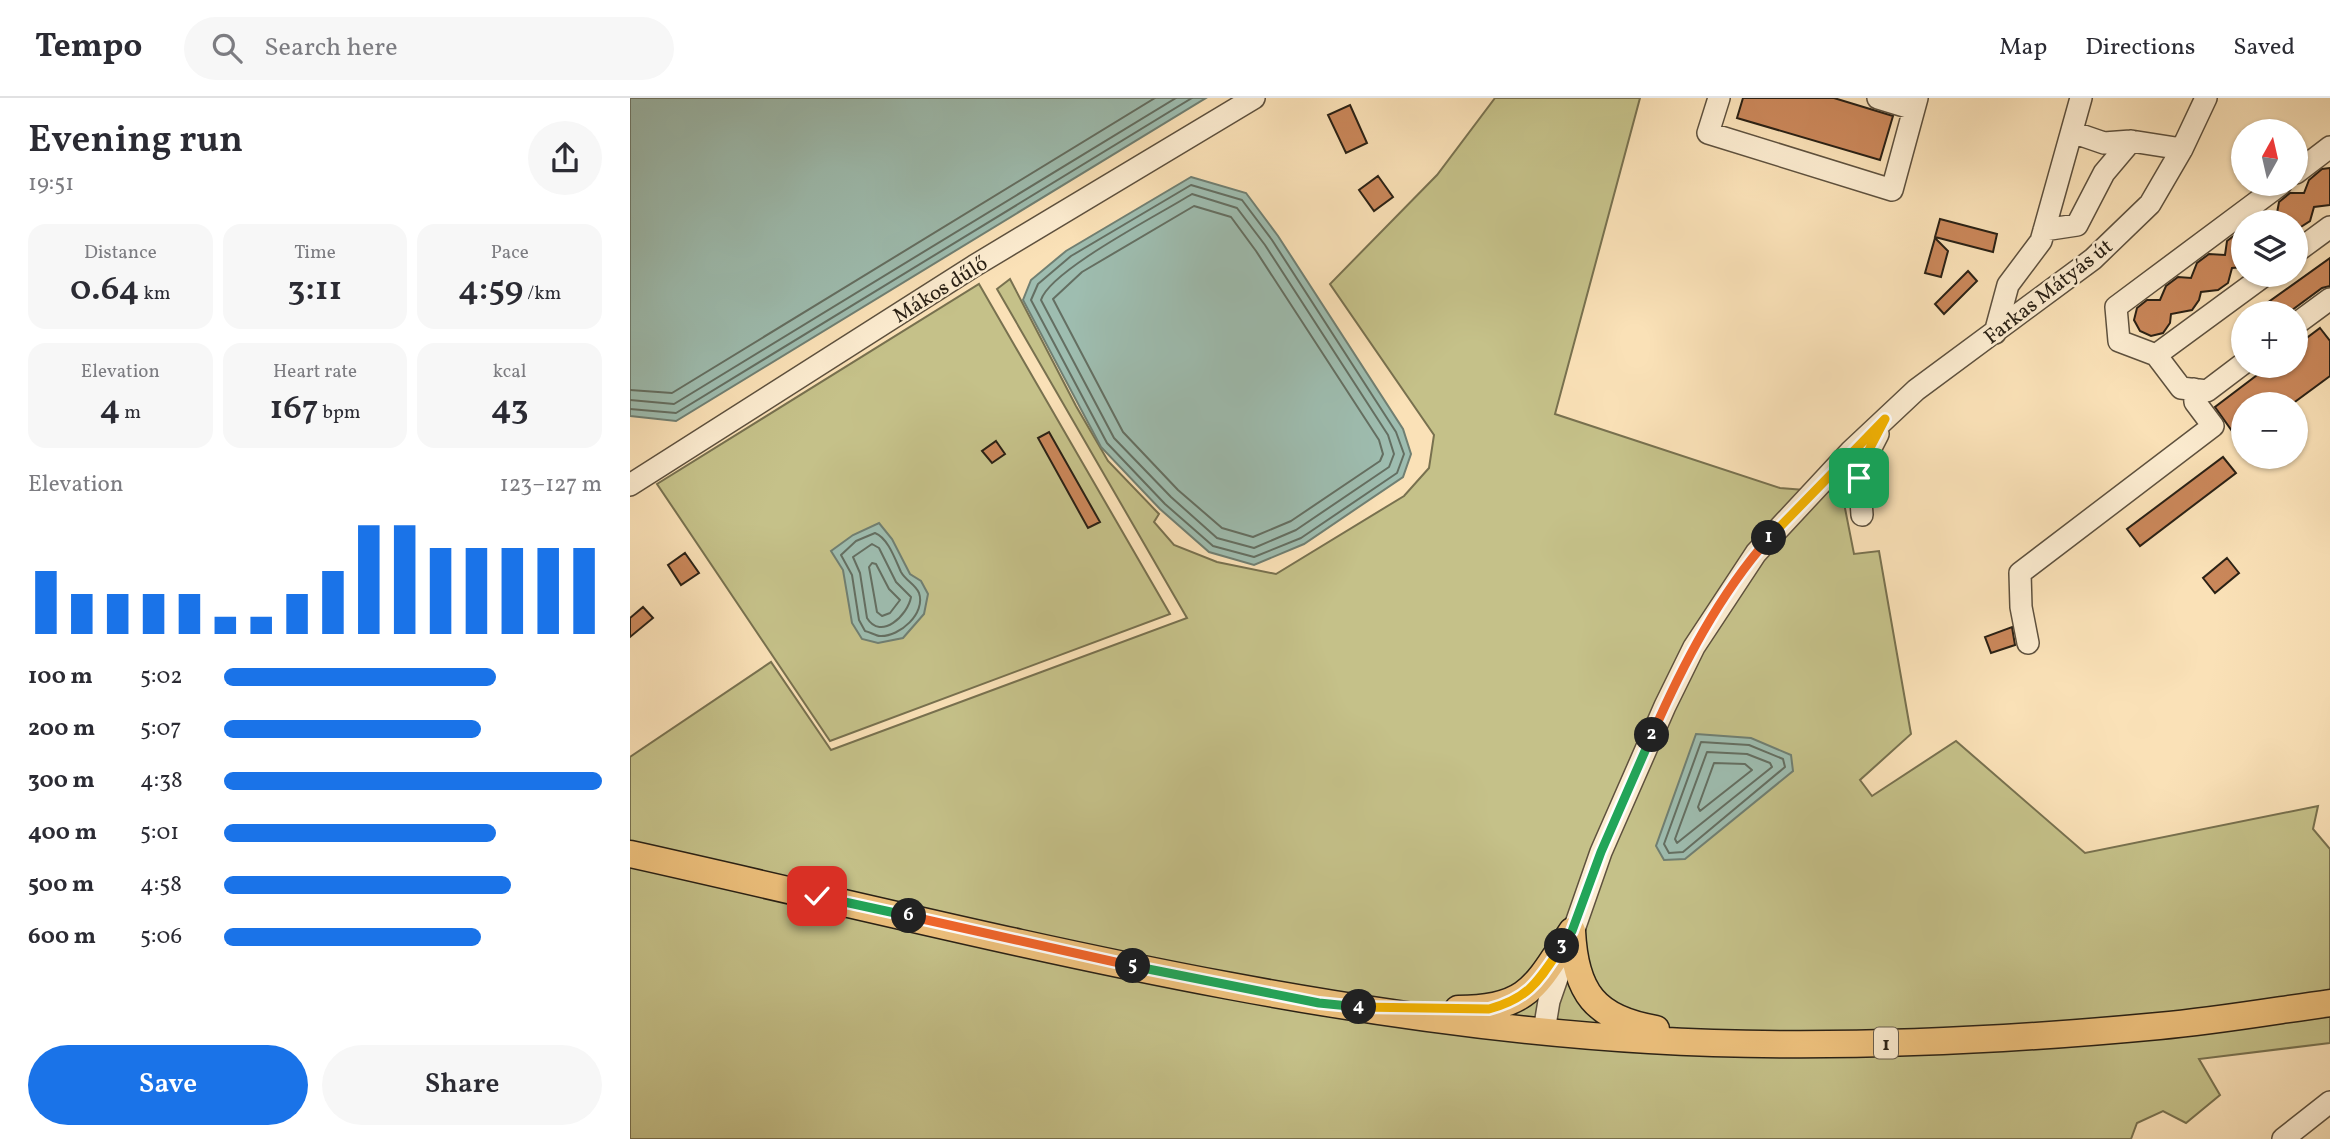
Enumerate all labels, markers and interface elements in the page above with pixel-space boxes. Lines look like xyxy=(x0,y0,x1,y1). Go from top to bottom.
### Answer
search box xyxy=(184,17,674,80)
text: Tempo xyxy=(35,25,142,71)
icon: search xyxy=(208,29,246,67)
text: Search here xyxy=(264,30,398,66)
text: Map xyxy=(1999,31,2047,65)
text: Directions xyxy=(2085,31,2195,65)
text: Saved xyxy=(2233,31,2295,65)
text: Evening run xyxy=(28,115,243,168)
north arrow xyxy=(2231,119,2308,196)
map controls xyxy=(2231,119,2308,469)
button: share xyxy=(528,121,602,195)
text: 19:51 xyxy=(28,168,74,200)
button: layers xyxy=(2231,210,2308,287)
street label: Farkas Mátyás út xyxy=(1978,233,2119,352)
text: Distance xyxy=(84,240,157,266)
text: Time xyxy=(294,240,336,266)
text: Pace xyxy=(491,240,529,266)
street label: Mákos dűlő xyxy=(888,250,994,331)
text: 0.64 xyxy=(70,266,140,314)
text: 3:11 xyxy=(288,266,342,314)
text: 4:59 xyxy=(458,266,524,314)
text: km xyxy=(140,281,171,307)
text: /km xyxy=(524,281,561,307)
button: + xyxy=(2231,301,2308,378)
text: Elevation xyxy=(81,359,160,385)
text: Heart rate xyxy=(273,359,357,385)
text: kcal xyxy=(493,359,527,385)
text: 4 xyxy=(99,385,121,433)
text: 167 xyxy=(269,385,319,433)
text: 43 xyxy=(491,385,529,433)
button: − xyxy=(2231,392,2308,469)
text: m xyxy=(121,400,141,426)
text: bpm xyxy=(319,400,361,426)
pin xyxy=(1829,448,1889,508)
icon: arrive xyxy=(1840,459,1878,497)
text: Elevation xyxy=(28,469,124,501)
text: 123–127 m xyxy=(500,469,602,501)
pin: 1 xyxy=(1752,520,1786,556)
text: 1 xyxy=(1765,524,1772,550)
text: 100 m xyxy=(28,661,93,693)
text: 5:02 xyxy=(140,661,183,693)
text: 200 m xyxy=(28,713,95,745)
text: 5:07 xyxy=(140,713,181,745)
pin: 2 xyxy=(1634,718,1670,752)
text: 2 xyxy=(1647,721,1656,747)
text: 300 m xyxy=(28,765,95,797)
text: 4:38 xyxy=(140,765,183,797)
text: 400 m xyxy=(28,817,97,849)
text: 5:01 xyxy=(140,817,179,849)
pin xyxy=(787,866,847,926)
text: 500 m xyxy=(28,869,94,901)
text: 4:58 xyxy=(140,869,182,901)
icon: check xyxy=(798,877,836,915)
pin: 6 xyxy=(892,898,926,934)
text: 6 xyxy=(903,902,914,928)
text: 600 m xyxy=(28,921,96,953)
text: 5:06 xyxy=(140,921,182,953)
pin: 3 xyxy=(1544,928,1580,964)
text: 3 xyxy=(1557,932,1566,958)
pin: 5 xyxy=(1116,948,1150,984)
text: 5 xyxy=(1128,952,1137,978)
pin: 4 xyxy=(1342,990,1376,1024)
text: 4 xyxy=(1353,993,1364,1019)
road number: 1 xyxy=(1874,1028,1898,1058)
button: Save xyxy=(28,1045,308,1125)
button: Share xyxy=(322,1045,602,1125)

